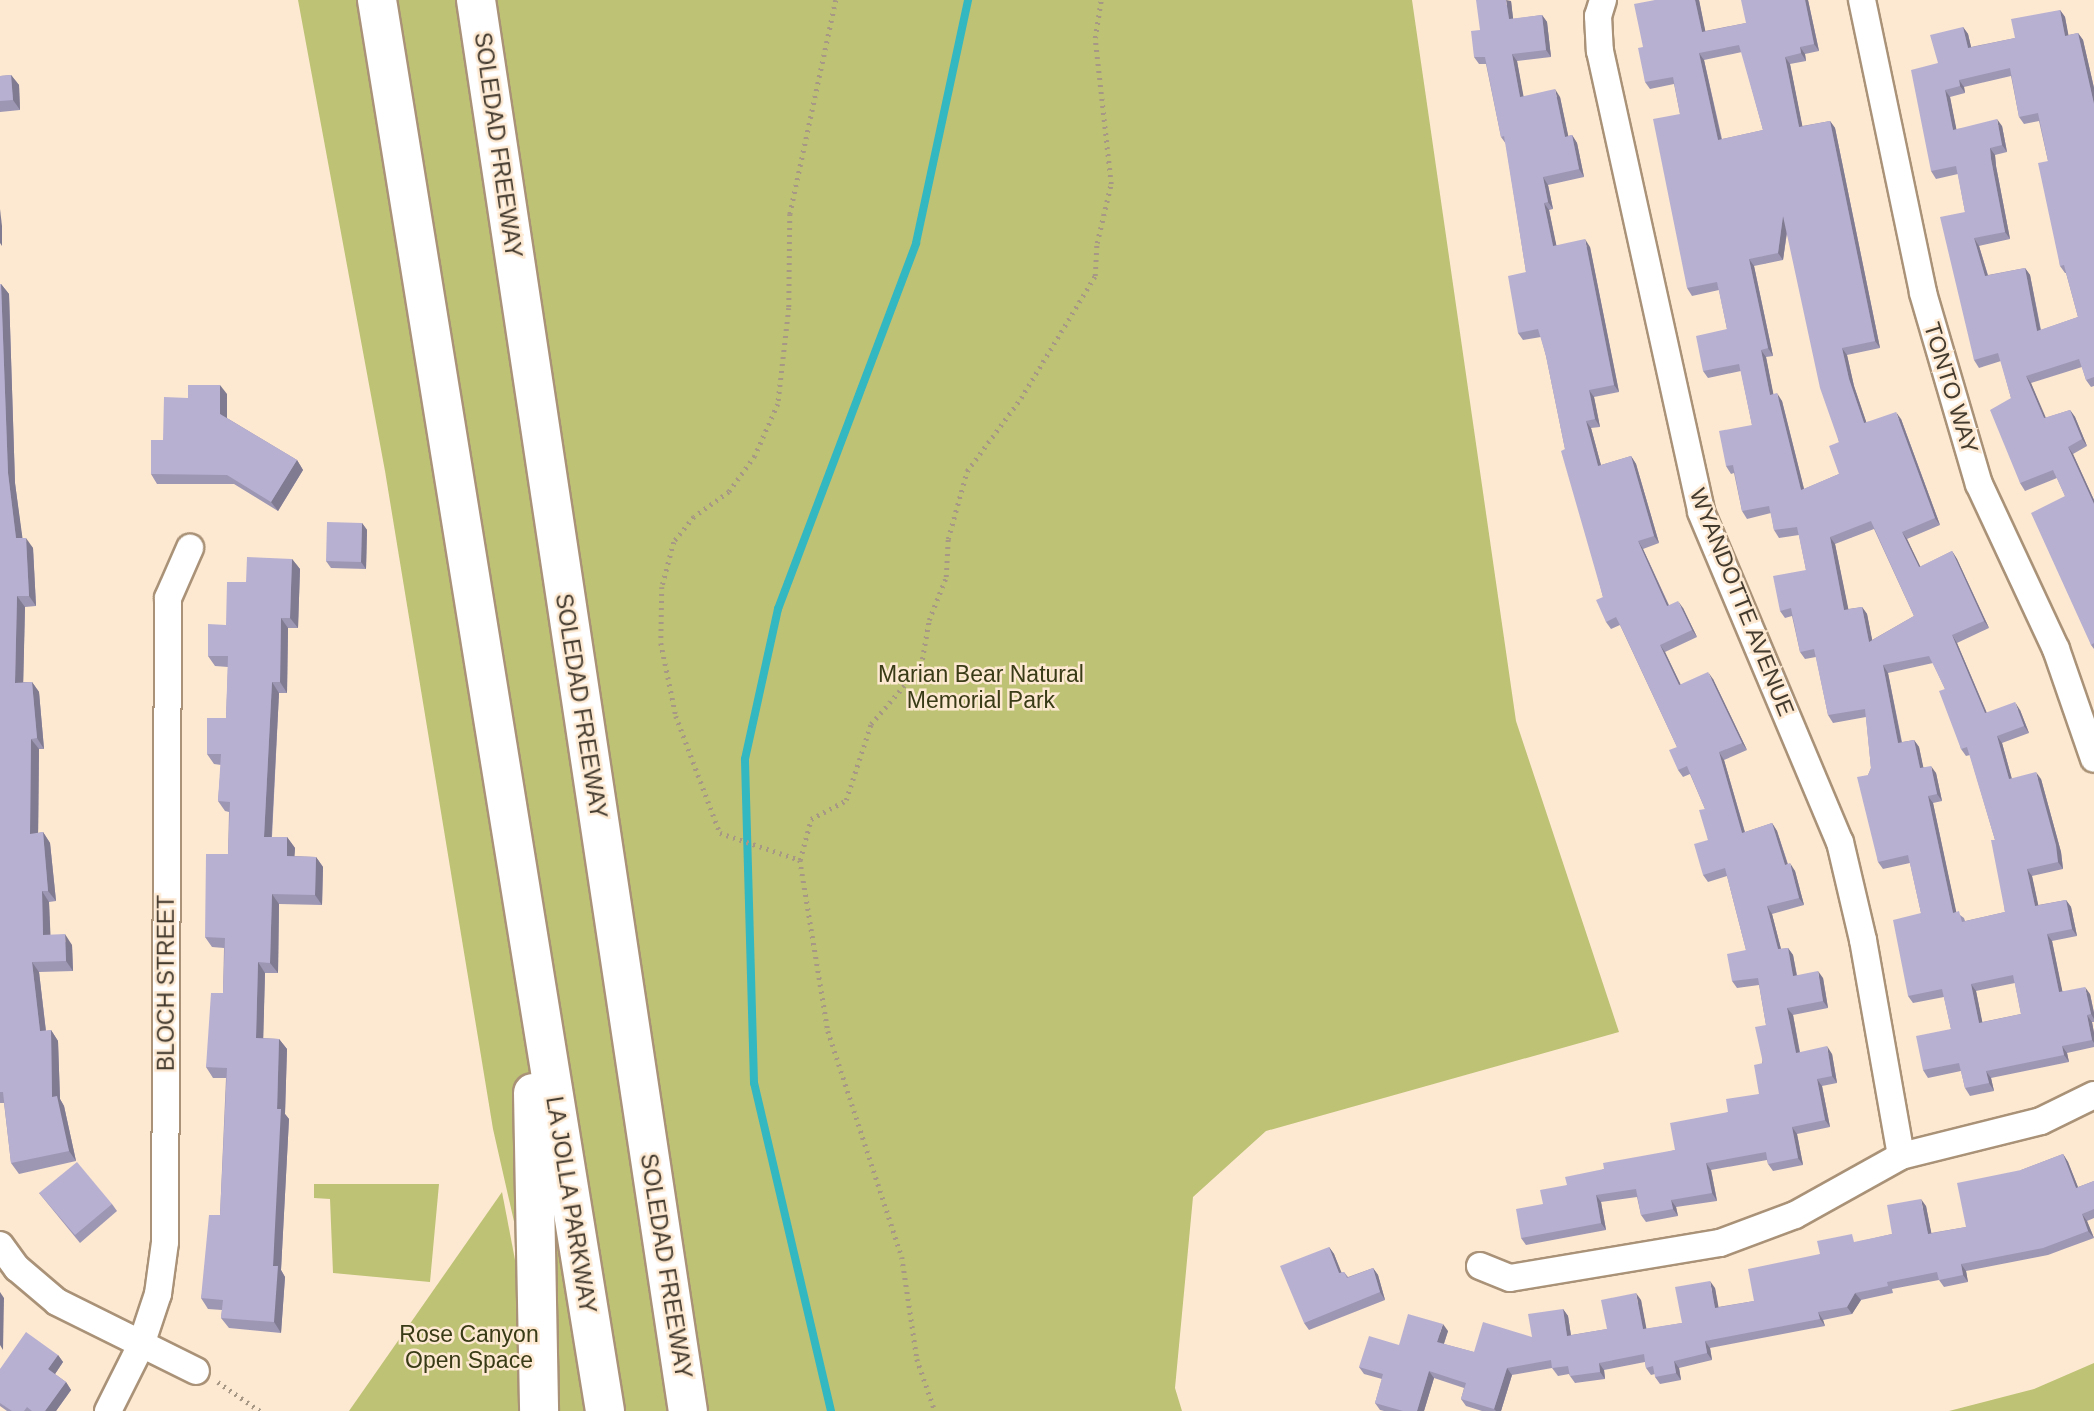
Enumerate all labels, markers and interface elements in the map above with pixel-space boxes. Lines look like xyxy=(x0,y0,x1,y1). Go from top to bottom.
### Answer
street label: SOLEDAD FREEWAY xyxy=(469,30,527,260)
street label: TONTO WAY xyxy=(1918,319,1984,457)
street label: WYANDOTTE AVENUE xyxy=(1683,483,1801,721)
street label: SOLEDAD FREEWAY xyxy=(550,591,612,821)
park label: Marian Bear Natural Memorial Park xyxy=(878,660,1084,714)
street label: BLOCH STREET xyxy=(152,895,180,1071)
street label: LA JOLLA PARKWAY xyxy=(540,1093,602,1317)
street label: SOLEDAD FREEWAY xyxy=(635,1151,697,1381)
park label: Rose Canyon Open Space xyxy=(399,1320,539,1374)

